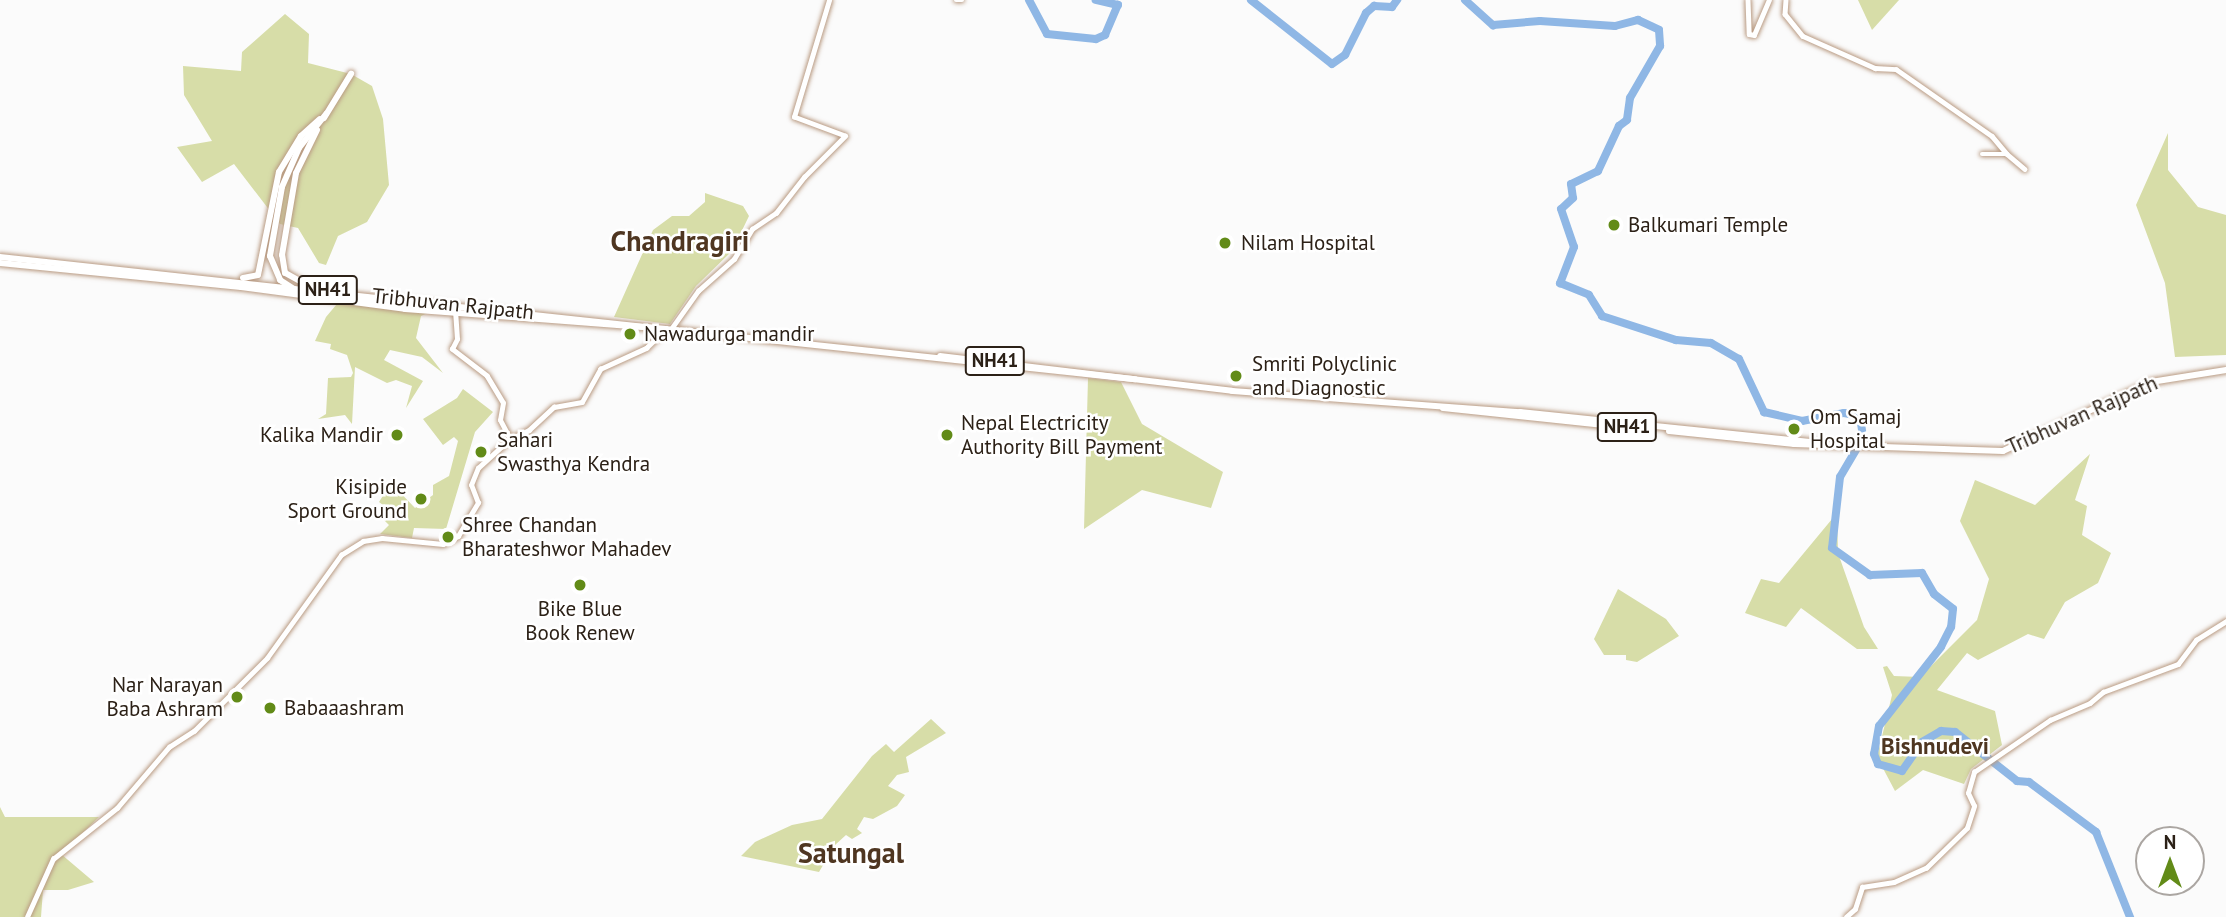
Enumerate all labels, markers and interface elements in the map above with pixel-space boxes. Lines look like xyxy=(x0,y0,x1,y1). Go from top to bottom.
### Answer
place label: Balkumari Temple xyxy=(1628,212,1789,238)
marker: Balkumari Temple xyxy=(1606,217,1622,233)
district label: Chandragiri xyxy=(611,224,749,258)
place label: Nilam Hospital xyxy=(1241,230,1375,256)
marker: Nilam Hospital xyxy=(1215,233,1235,253)
road number: NH41 xyxy=(296,274,360,306)
street label: Tribhuvan Rajpath xyxy=(371,283,535,325)
place label: Nawadurga mandir xyxy=(644,321,814,347)
marker: Nawadurga mandir xyxy=(622,326,638,342)
road number: NH41 xyxy=(964,346,1026,376)
place label: Smriti Polyclinic and Diagnostic xyxy=(1252,351,1397,401)
marker: Smriti Polyclinic and Diagnostic xyxy=(1226,366,1246,386)
street label: Tribhuvan Rajpath xyxy=(2003,370,2161,460)
place label: Om Samaj Hospital xyxy=(1810,404,1902,454)
place label: Nepal Electricity Authority Bill Payment xyxy=(961,410,1163,460)
road number: NH41 xyxy=(1596,412,1658,442)
marker: Om Samaj Hospital xyxy=(1784,419,1804,439)
place label: Kalika Mandir xyxy=(260,422,383,448)
marker: Kalika Mandir xyxy=(389,427,405,443)
place label: Sahari Swasthya Kendra xyxy=(497,427,650,477)
marker: Nepal Electricity Authority Bill Payment xyxy=(939,427,955,443)
marker: Sahari Swasthya Kendra xyxy=(471,442,491,462)
place label: Kisipide Sport Ground xyxy=(287,474,407,524)
marker: Kisipide Sport Ground xyxy=(413,491,429,507)
place label: Shree Chandan Bharateshwor Mahadev xyxy=(462,512,671,562)
marker: Shree Chandan Bharateshwor Mahadev xyxy=(440,529,456,545)
marker: Bike Blue Book Renew xyxy=(572,577,588,593)
place label: Bike Blue Book Renew xyxy=(525,596,635,646)
place label: Nar Narayan Baba Ashram xyxy=(106,672,223,722)
marker: Nar Narayan Baba Ashram xyxy=(229,689,245,705)
place label: Babaaashram xyxy=(284,695,404,721)
marker: Babaaashram xyxy=(262,700,278,716)
district label: Bishnudevi xyxy=(1881,732,1989,760)
north arrow xyxy=(2135,826,2205,896)
text: N xyxy=(2164,830,2176,854)
district label: Satungal xyxy=(798,836,904,870)

